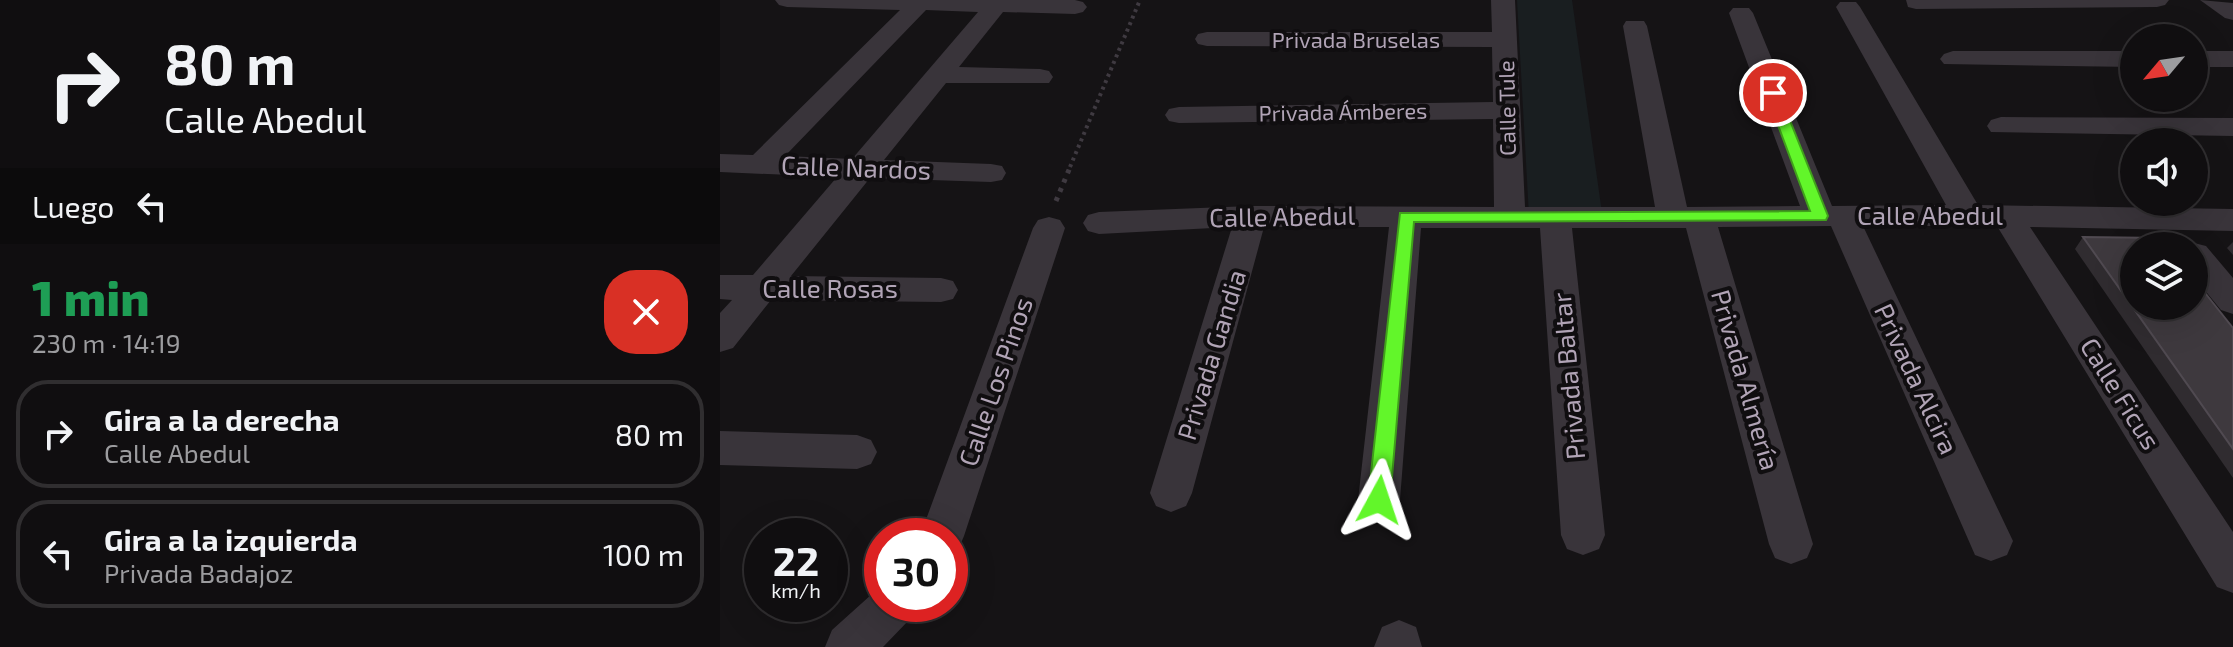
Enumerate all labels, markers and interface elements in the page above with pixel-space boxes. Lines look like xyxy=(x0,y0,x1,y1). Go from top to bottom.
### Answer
north arrow xyxy=(2120,24,2208,112)
map controls xyxy=(2120,24,2208,320)
street label: Privada Bruselas xyxy=(1272,26,1440,52)
text: 80 m xyxy=(164,29,296,96)
icon: right xyxy=(32,32,136,136)
pin xyxy=(1739,59,1807,127)
street label: Calle Tule xyxy=(1492,60,1520,156)
icon: arrive xyxy=(1751,71,1795,115)
text: Calle Abedul xyxy=(164,97,366,140)
street label: Privada Ámberes xyxy=(1258,97,1428,125)
button: sound xyxy=(2120,128,2208,216)
street label: Calle Nardos xyxy=(781,148,932,185)
icon: left xyxy=(130,184,174,228)
text: Luego xyxy=(32,188,114,224)
street label: Calle Abedul xyxy=(1209,199,1356,232)
street label: Calle Abedul xyxy=(1857,199,2003,230)
button: layers xyxy=(2120,232,2208,320)
street label: Privada Gandia xyxy=(1170,266,1251,443)
text: 1 min xyxy=(32,268,150,326)
button: close xyxy=(604,270,688,354)
street label: Calle Rosas xyxy=(762,272,898,303)
street label: Privada Almería xyxy=(1706,286,1787,473)
street label: Privada Baltar xyxy=(1545,291,1590,461)
street label: Calle Los Pinos xyxy=(951,293,1038,470)
street label: Privada Alcira xyxy=(1869,298,1966,458)
text: 230 m · 14:19 xyxy=(32,327,181,358)
street label: Calle Ficus xyxy=(2075,332,2168,455)
text: Gira a la derecha xyxy=(104,401,340,437)
icon: right xyxy=(36,412,80,456)
text: 80 m xyxy=(615,416,684,452)
text: Calle Abedul xyxy=(104,437,250,468)
position arrow xyxy=(1337,458,1421,542)
speed limit sign: 30 xyxy=(864,518,968,622)
text: Gira a la izquierda xyxy=(104,521,358,557)
icon: left xyxy=(36,532,80,576)
text: 100 m xyxy=(603,536,684,572)
text: 22 xyxy=(773,536,819,584)
text: Privada Badajoz xyxy=(104,557,293,588)
text: km/h xyxy=(771,578,821,602)

